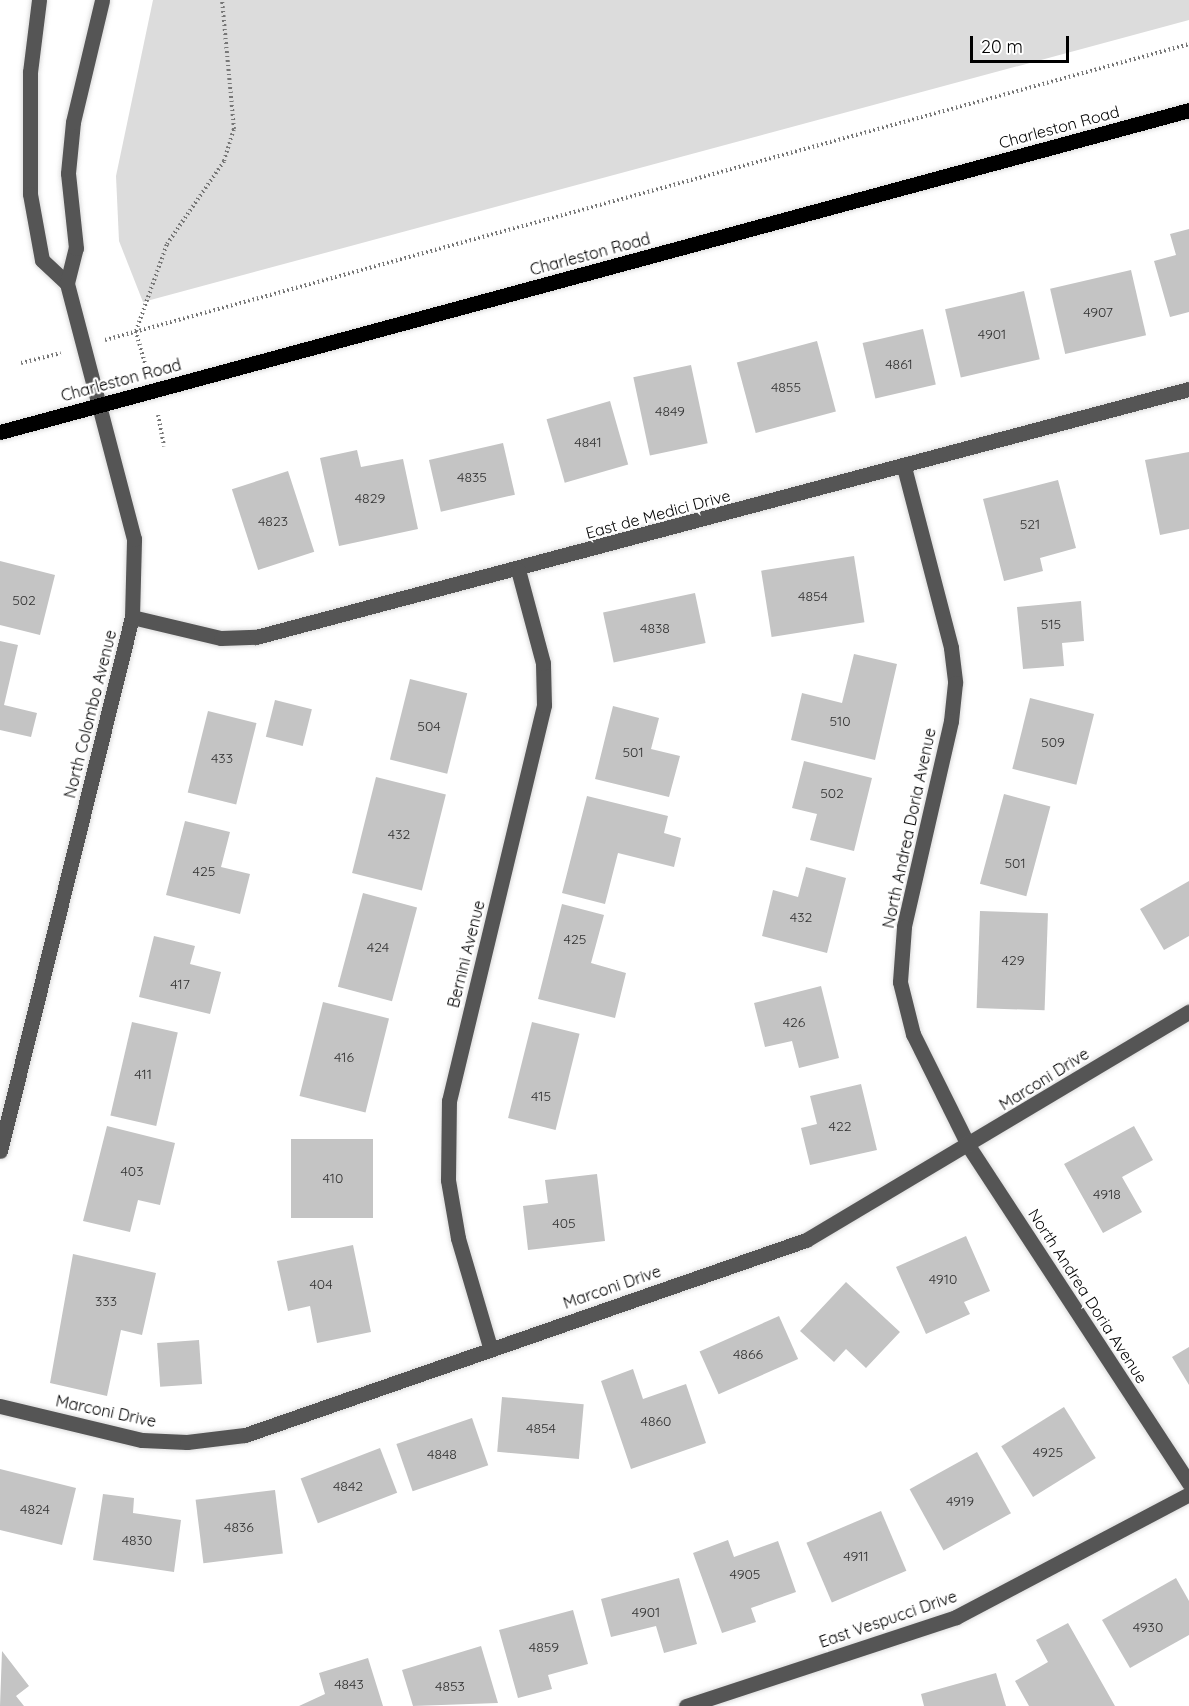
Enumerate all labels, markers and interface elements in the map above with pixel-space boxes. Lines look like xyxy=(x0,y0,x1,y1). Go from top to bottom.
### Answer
scale bar xyxy=(973,24,1072,62)
text: 20 m xyxy=(981,35,1023,58)
street label: Charleston Road xyxy=(997,102,1121,152)
street label: Charleston Road xyxy=(528,229,652,279)
house number: 4907 xyxy=(1083,304,1113,320)
house number: 4901 xyxy=(978,326,1006,342)
street label: Charleston Road xyxy=(59,355,183,405)
house number: 4861 xyxy=(885,356,913,372)
house number: 4855 xyxy=(771,379,801,395)
house number: 4849 xyxy=(655,403,685,419)
house number: 4841 xyxy=(574,434,602,450)
house number: 4835 xyxy=(457,469,487,485)
street label: East de Medici Drive xyxy=(583,485,733,543)
house number: 4829 xyxy=(355,490,385,506)
house number: 4823 xyxy=(258,513,288,529)
house number: 521 xyxy=(1020,516,1040,532)
house number: 4854 xyxy=(798,588,828,604)
house number: 502 xyxy=(12,592,36,608)
house number: 515 xyxy=(1041,616,1061,632)
house number: 4838 xyxy=(640,620,670,636)
street label: North Colombo Avenue xyxy=(60,628,120,800)
house number: 510 xyxy=(829,713,851,729)
house number: 504 xyxy=(417,718,441,734)
street label: North Andrea Doria Avenue xyxy=(878,726,940,930)
house number: 509 xyxy=(1041,734,1065,750)
house number: 501 xyxy=(622,744,644,760)
house number: 433 xyxy=(211,750,233,766)
house number: 502 xyxy=(820,785,844,801)
house number: 432 xyxy=(388,826,410,842)
house number: 501 xyxy=(1004,855,1026,871)
house number: 425 xyxy=(193,863,215,879)
street label: Bernini Avenue xyxy=(443,898,489,1010)
house number: 432 xyxy=(790,909,812,925)
house number: 425 xyxy=(564,931,586,947)
house number: 424 xyxy=(367,939,389,955)
house number: 429 xyxy=(1002,952,1024,968)
house number: 417 xyxy=(170,976,190,992)
house number: 426 xyxy=(783,1014,805,1030)
street label: Marconi Drive xyxy=(996,1044,1092,1114)
house number: 416 xyxy=(334,1049,354,1065)
house number: 411 xyxy=(134,1066,152,1082)
house number: 415 xyxy=(531,1088,551,1104)
house number: 422 xyxy=(829,1118,851,1134)
house number: 403 xyxy=(120,1163,144,1179)
house number: 410 xyxy=(323,1170,343,1186)
house number: 4918 xyxy=(1093,1186,1121,1202)
street label: North Andrea Doria Avenue xyxy=(1024,1205,1152,1387)
house number: 405 xyxy=(552,1215,576,1231)
street label: Marconi Drive xyxy=(561,1261,663,1313)
house number: 4910 xyxy=(929,1271,957,1287)
house number: 404 xyxy=(309,1276,333,1292)
house number: 333 xyxy=(95,1293,117,1309)
house number: 4866 xyxy=(733,1346,763,1362)
street label: Marconi Drive xyxy=(54,1391,158,1431)
house number: 4860 xyxy=(641,1413,671,1429)
house number: 4854 xyxy=(526,1420,556,1436)
house number: 4925 xyxy=(1033,1444,1063,1460)
house number: 4848 xyxy=(427,1446,457,1462)
house number: 4842 xyxy=(333,1478,363,1494)
house number: 4919 xyxy=(946,1493,974,1509)
house number: 4824 xyxy=(20,1501,50,1517)
house number: 4836 xyxy=(224,1519,254,1535)
house number: 4830 xyxy=(122,1532,152,1548)
house number: 4911 xyxy=(843,1548,869,1564)
house number: 4905 xyxy=(730,1566,760,1582)
street label: East Vespucci Drive xyxy=(817,1586,959,1652)
house number: 4901 xyxy=(632,1604,660,1620)
house number: 4930 xyxy=(1133,1619,1163,1635)
house number: 4859 xyxy=(529,1639,559,1655)
house number: 4843 xyxy=(334,1676,364,1692)
house number: 4853 xyxy=(435,1678,465,1694)

